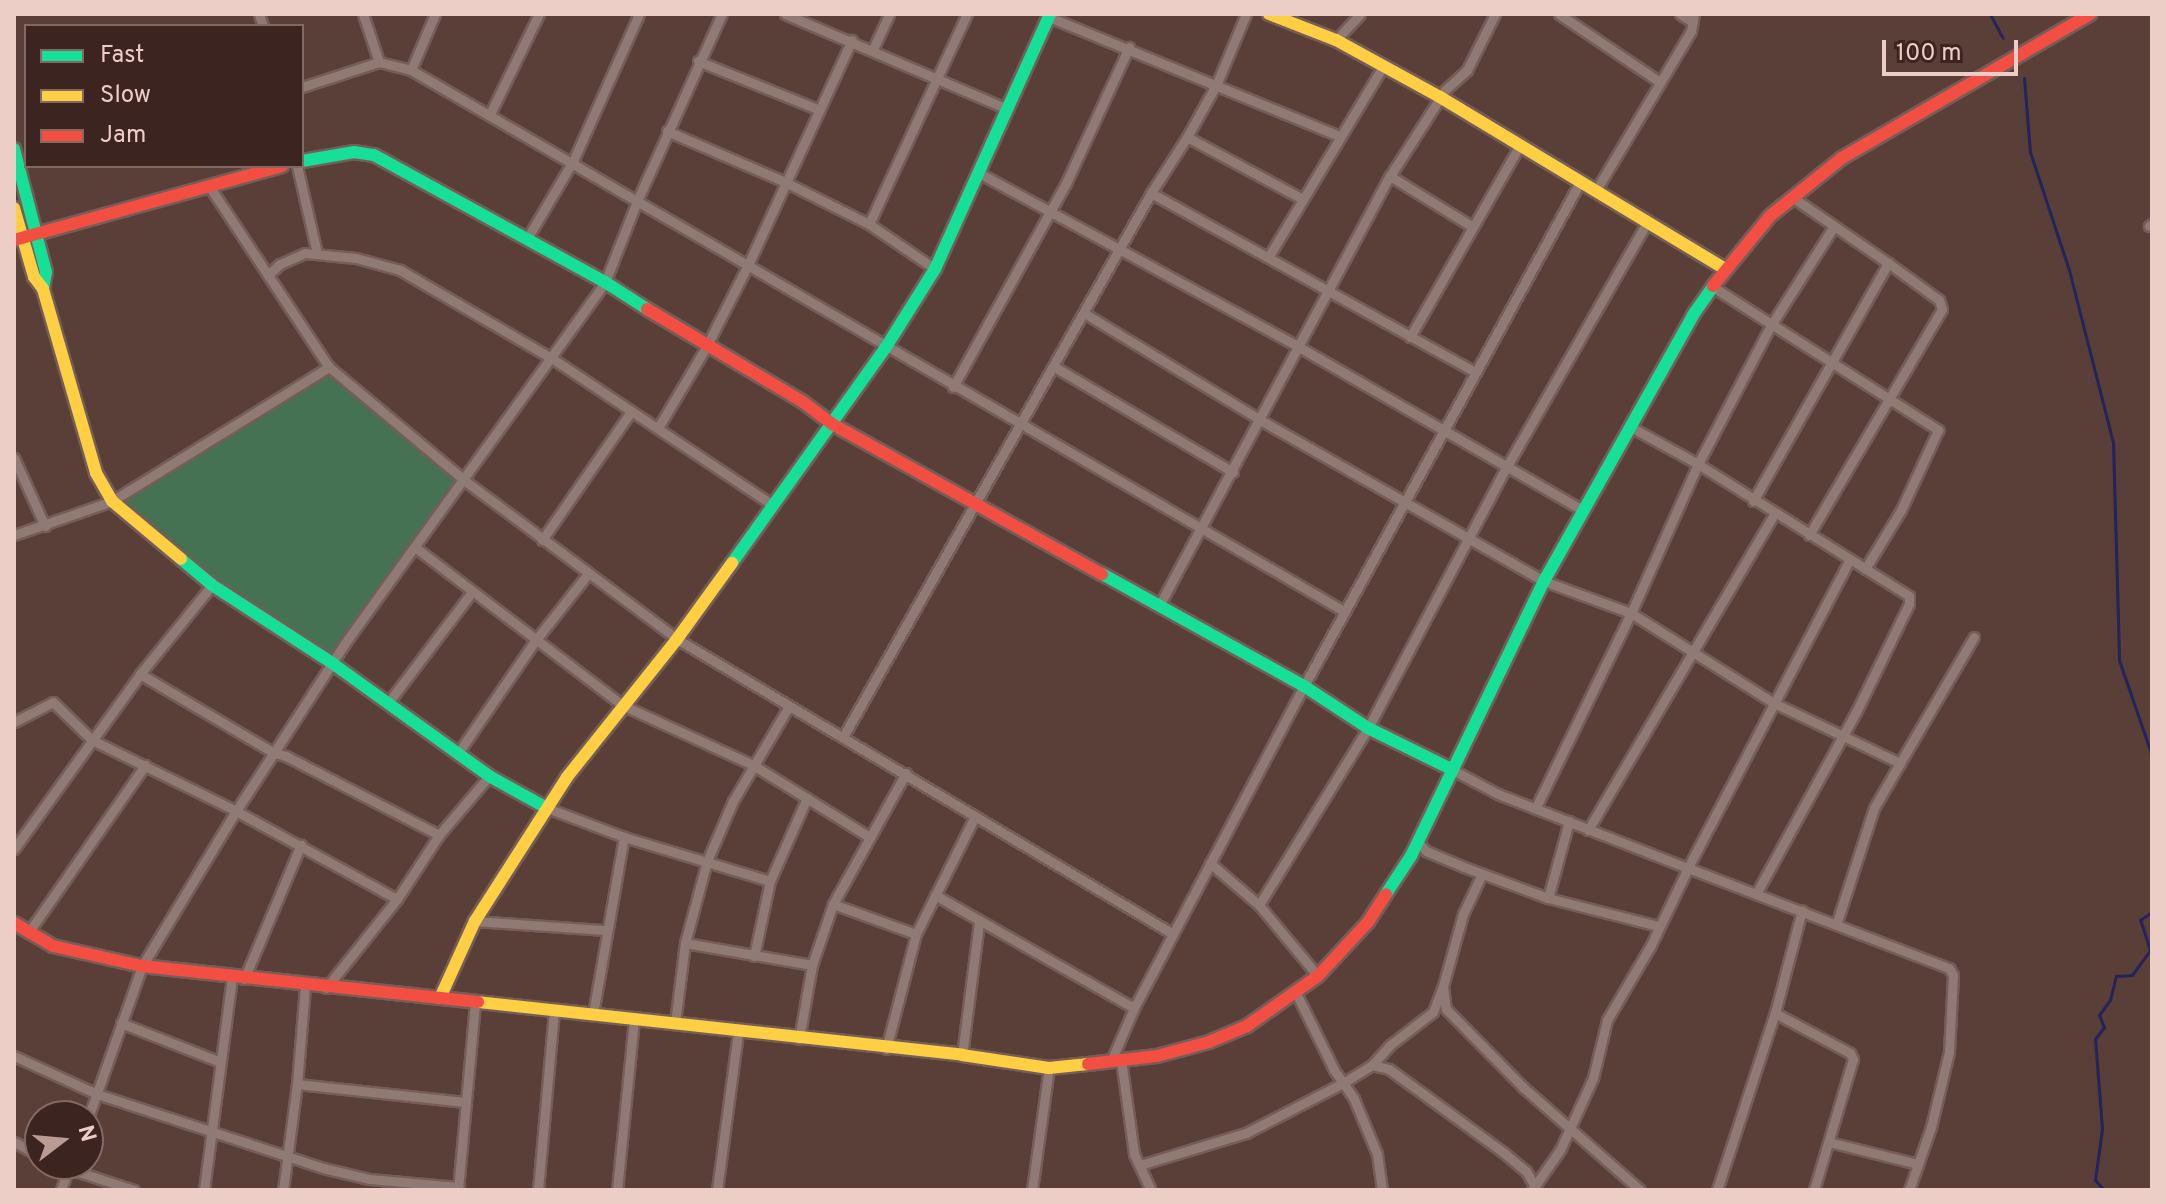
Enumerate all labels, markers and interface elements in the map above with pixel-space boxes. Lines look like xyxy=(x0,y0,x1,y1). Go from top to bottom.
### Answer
legend xyxy=(24,24,304,168)
scale bar xyxy=(1886,24,2022,74)
text: 100 m xyxy=(1896,39,1962,69)
text: Fast xyxy=(100,41,144,71)
text: Slow xyxy=(100,81,151,111)
text: Jam xyxy=(100,121,146,151)
north arrow xyxy=(24,1100,104,1180)
text: N xyxy=(70,1122,101,1145)

